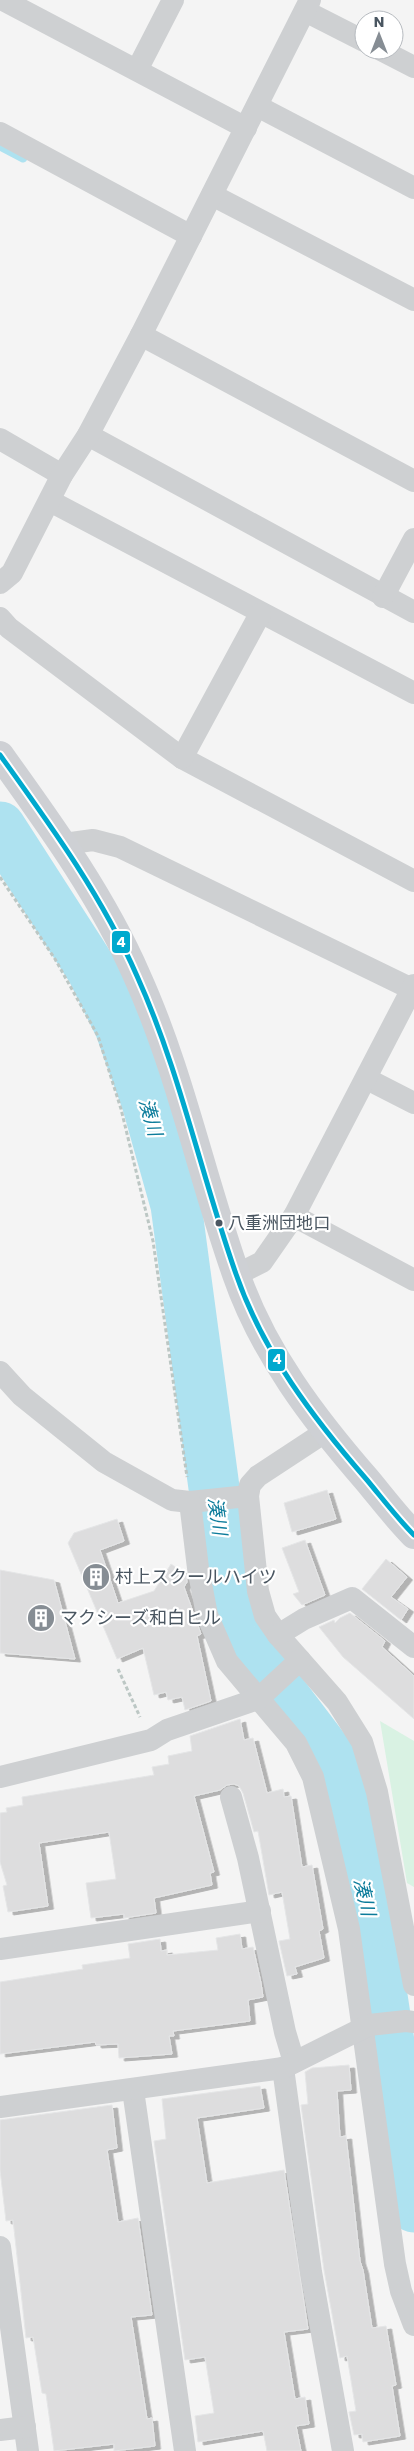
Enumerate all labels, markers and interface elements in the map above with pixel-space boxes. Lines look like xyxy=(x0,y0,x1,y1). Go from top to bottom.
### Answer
north arrow xyxy=(354,10,404,60)
text: N xyxy=(374,12,384,32)
line badge: 4 xyxy=(111,930,131,954)
text: 4 xyxy=(116,932,126,952)
water label: 湊川 xyxy=(132,1095,169,1141)
place label: 八重洲団地口 xyxy=(228,1211,330,1235)
marker: 八重洲団地口 xyxy=(214,1218,224,1228)
line badge: 4 xyxy=(267,1348,286,1372)
text: 4 xyxy=(272,1349,282,1369)
water label: 湊川 xyxy=(201,1495,234,1539)
building icon: 村上スクールハイツ xyxy=(81,1562,111,1592)
place label: 村上スクールハイツ xyxy=(115,1564,277,1589)
building icon: マクシーズ和白ヒル xyxy=(26,1603,56,1633)
place label: マクシーズ和白ヒル xyxy=(60,1605,221,1630)
water label: 湊川 xyxy=(347,1876,382,1921)

